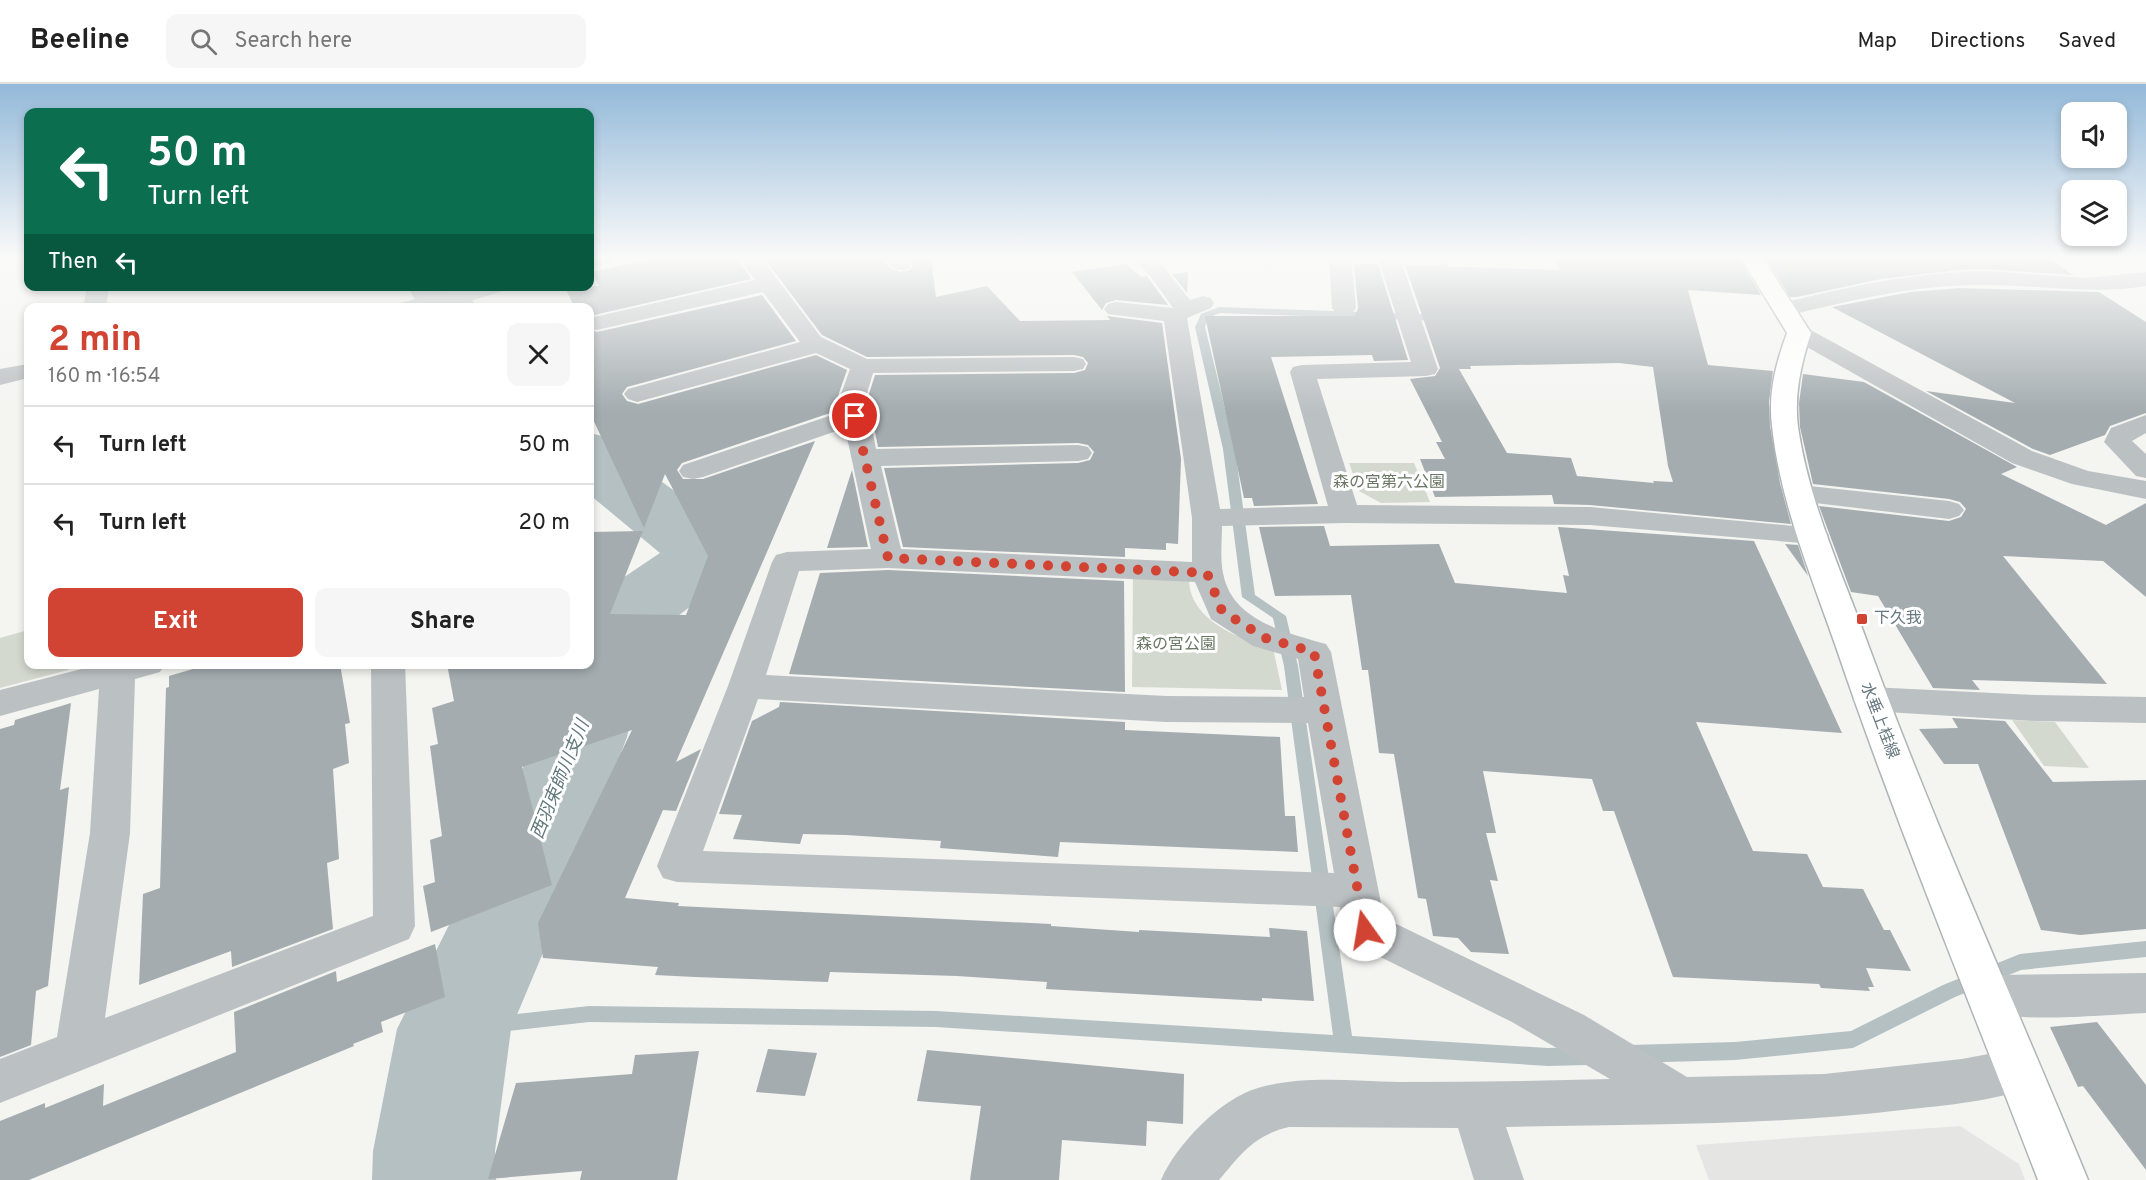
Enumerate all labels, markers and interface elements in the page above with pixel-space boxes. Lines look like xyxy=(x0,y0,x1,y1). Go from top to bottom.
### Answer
search box xyxy=(166,14,586,68)
text: Beeline xyxy=(30,23,130,59)
icon: search xyxy=(187,25,220,58)
text: Search here xyxy=(235,28,352,55)
text: Map xyxy=(1857,28,1897,55)
text: Directions xyxy=(1930,28,2025,55)
text: Saved xyxy=(2058,28,2116,55)
map controls xyxy=(2061,102,2127,246)
button: sound xyxy=(2061,102,2127,168)
text: 50 m xyxy=(147,128,248,181)
icon: left xyxy=(48,132,126,210)
text: Turn left xyxy=(147,180,249,214)
button: layers xyxy=(2061,180,2127,246)
icon: left xyxy=(110,246,143,279)
text: Then xyxy=(48,249,98,276)
text: 2 min xyxy=(48,318,142,364)
button: close xyxy=(507,323,570,386)
text: 160 m · 16:54 xyxy=(48,364,160,390)
pin xyxy=(829,390,880,441)
icon: arrive xyxy=(838,399,871,432)
icon: left xyxy=(48,429,81,462)
text: Turn left xyxy=(99,432,187,459)
text: 50 m xyxy=(518,432,570,459)
park label: 森の宮第六公園 xyxy=(1333,473,1445,493)
icon: left xyxy=(48,507,81,540)
text: Turn left xyxy=(99,510,187,537)
text: 20 m xyxy=(519,510,570,537)
button: Exit xyxy=(48,588,303,657)
button: Share xyxy=(315,588,570,657)
place label: 下久我 xyxy=(1874,609,1922,629)
marker: 下久我 xyxy=(1855,612,1869,626)
park label: 森の宮公園 xyxy=(1136,635,1216,655)
street label: 水垂上桂線 xyxy=(1855,680,1903,762)
water label: 西羽束師川支川 xyxy=(527,715,596,843)
position arrow xyxy=(1333,898,1397,962)

